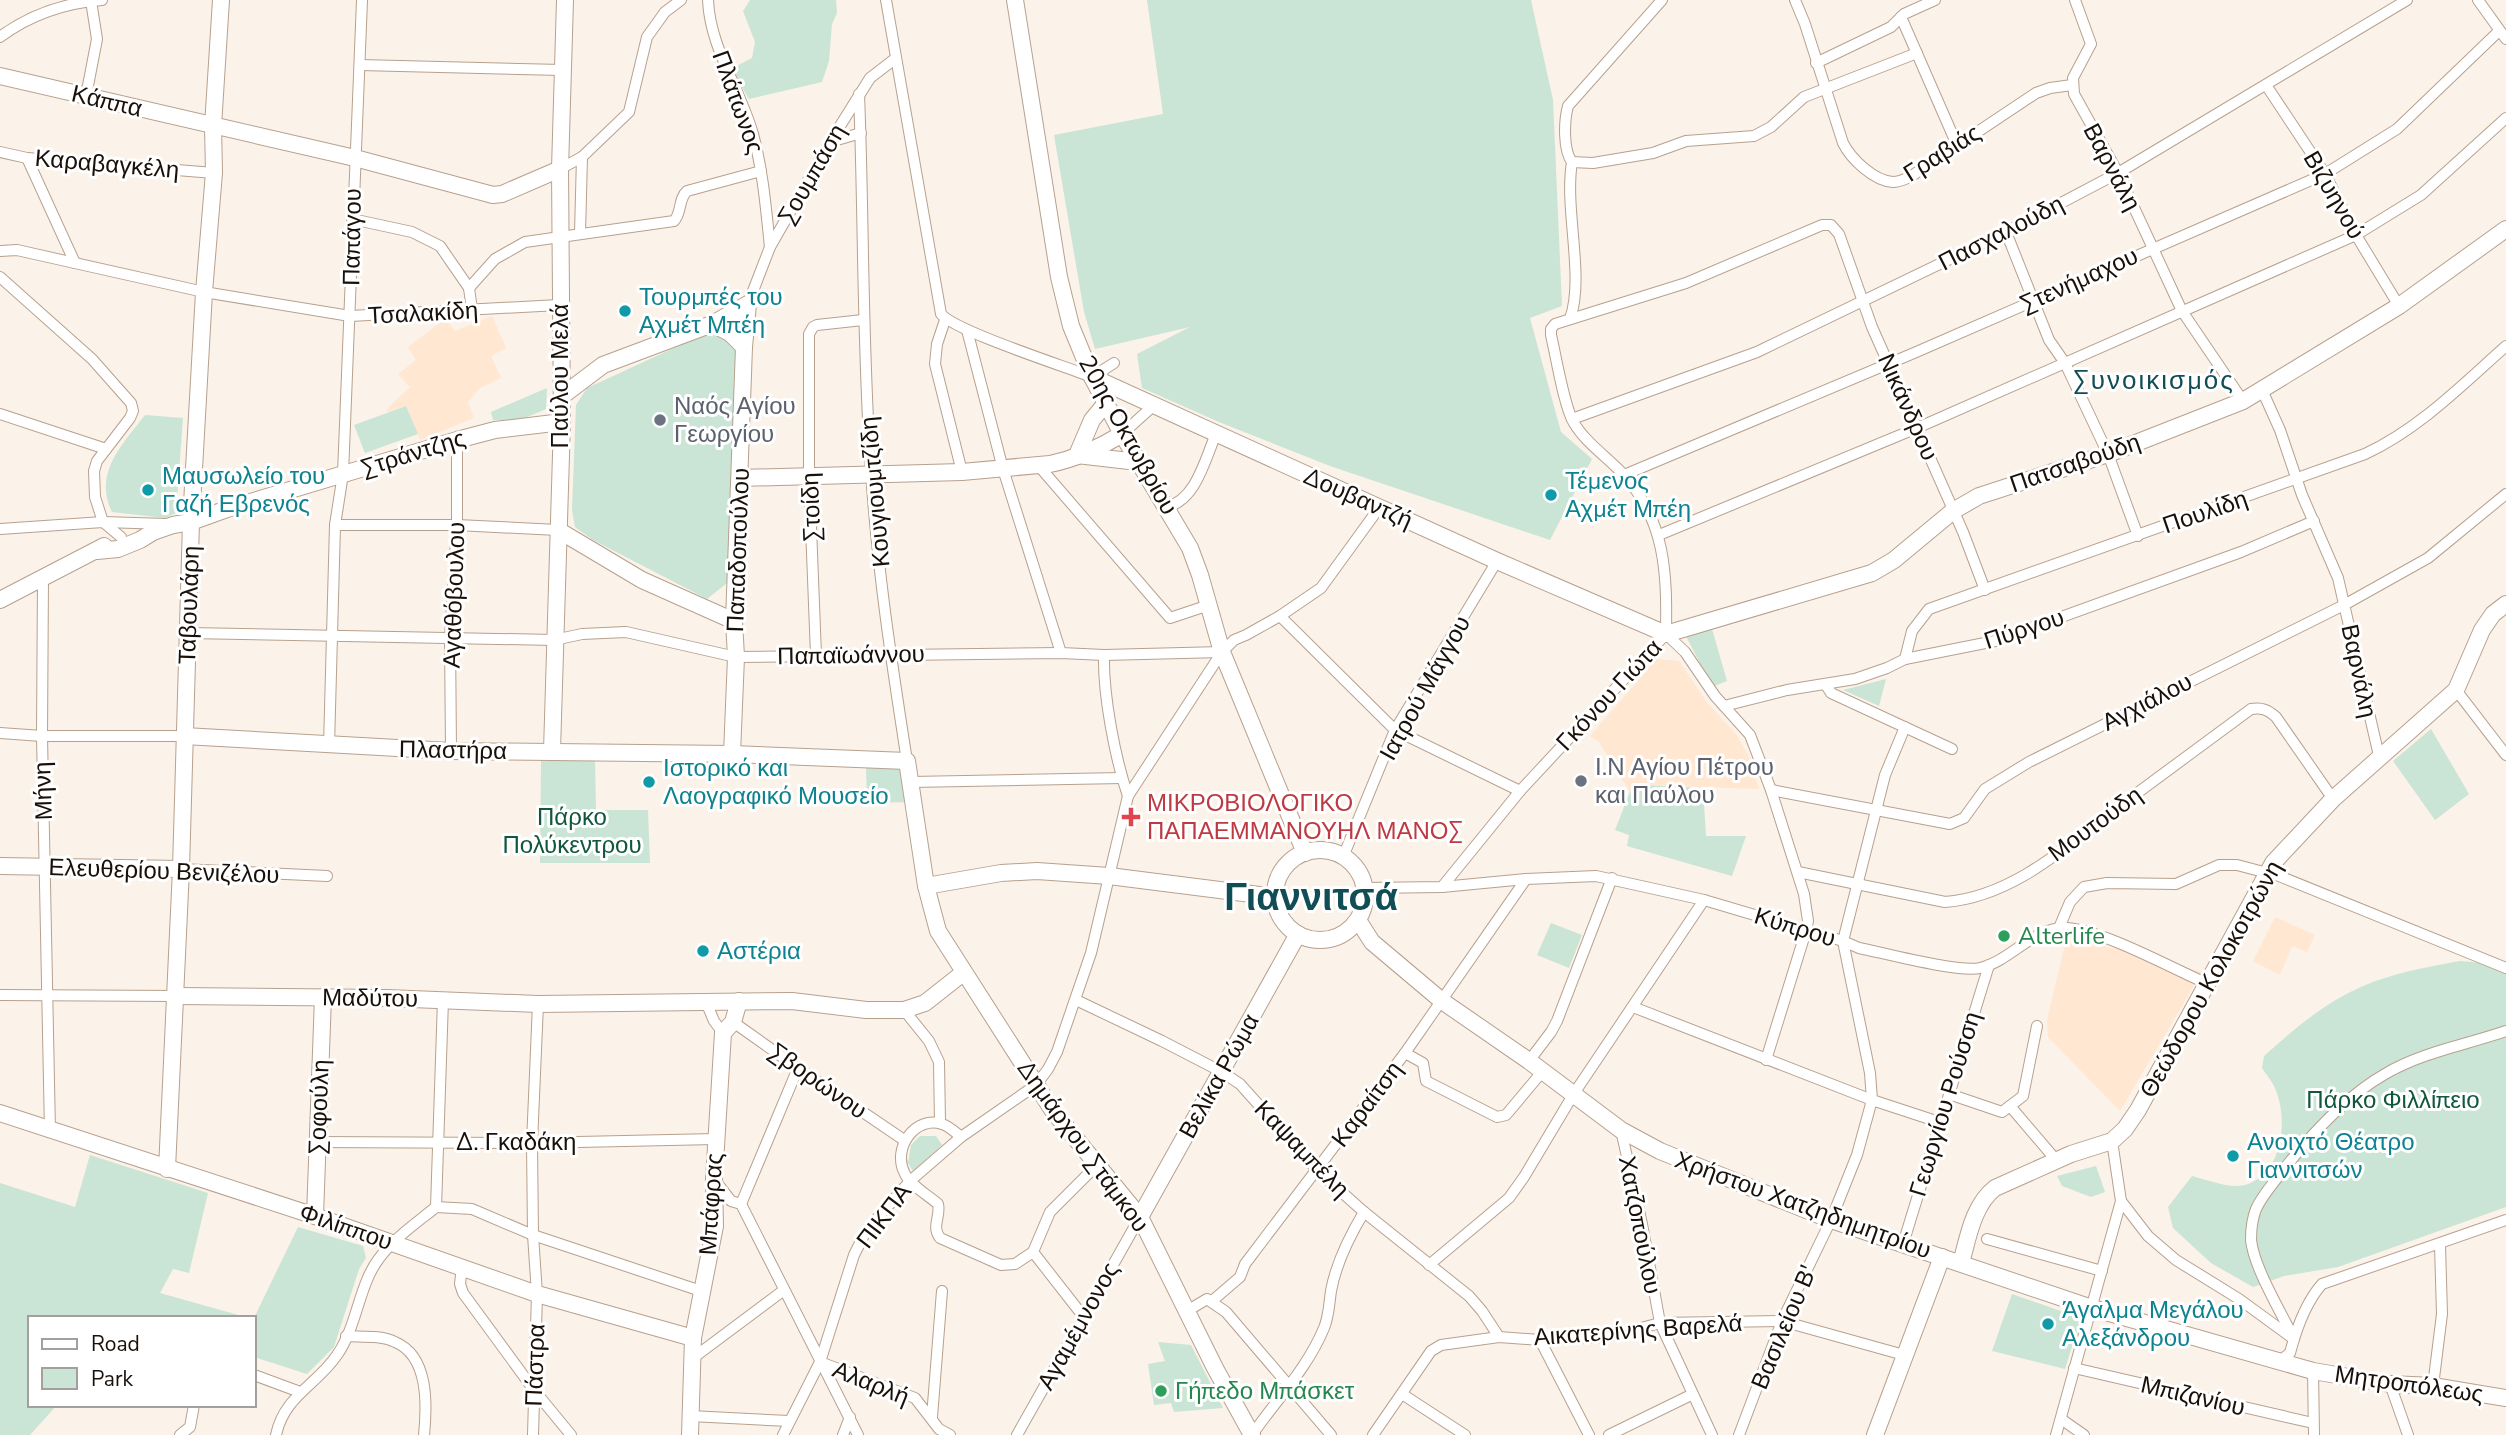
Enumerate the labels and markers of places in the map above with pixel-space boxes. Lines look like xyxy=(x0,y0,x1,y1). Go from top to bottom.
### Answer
place label: Τουρμπές του Αχμέτ Μπέη xyxy=(639,281,783,341)
marker: Τουρμπές του Αχμέτ Μπέη xyxy=(617,303,633,319)
place label: Ναός Αγίου Γεωργίου xyxy=(674,390,796,450)
marker: Ναός Αγίου Γεωργίου xyxy=(652,412,668,428)
place label: Μαυσωλείο του Γαζή Εβρενός xyxy=(162,460,325,520)
place label: Τέμενος Αχμέτ Μπέη xyxy=(1565,465,1691,525)
marker: Μαυσωλείο του Γαζή Εβρενός xyxy=(140,482,156,498)
marker: Τέμενος Αχμέτ Μπέη xyxy=(1543,487,1559,503)
place label: Ι.Ν Αγίου Πέτρου και Παύλου xyxy=(1595,751,1774,811)
place label: Ιστορικό και Λαογραφικό Μουσείο xyxy=(663,752,889,812)
marker: Ι.Ν Αγίου Πέτρου και Παύλου xyxy=(1573,773,1589,789)
marker: Ιστορικό και Λαογραφικό Μουσείο xyxy=(641,774,657,790)
place label: ΜΙΚΡΟΒΙΟΛΟΓΙΚΟ ΠΑΠΑΕΜΜΑΝΟΥΗΛ ΜΑΝΟΣ xyxy=(1147,787,1463,847)
marker: ΜΙΚΡΟΒΙΟΛΟΓΙΚΟ ΠΑΠΑΕΜΜΑΝΟΥΗΛ ΜΑΝΟΣ xyxy=(1121,807,1141,827)
place label: Alterlife xyxy=(2018,920,2105,952)
marker: Alterlife xyxy=(1996,928,2012,944)
place label: Αστέρια xyxy=(717,935,801,967)
marker: Αστέρια xyxy=(695,943,711,959)
place label: Ανοιχτό Θέατρο Γιαννιτσών xyxy=(2247,1126,2415,1186)
marker: Ανοιχτό Θέατρο Γιαννιτσών xyxy=(2225,1148,2241,1164)
place label: Άγαλμα Μεγάλου Αλεξάνδρου xyxy=(2062,1294,2244,1354)
marker: Άγαλμα Μεγάλου Αλεξάνδρου xyxy=(2040,1316,2056,1332)
place label: Γήπεδο Μπάσκετ xyxy=(1175,1375,1355,1407)
marker: Γήπεδο Μπάσκετ xyxy=(1153,1383,1169,1399)

